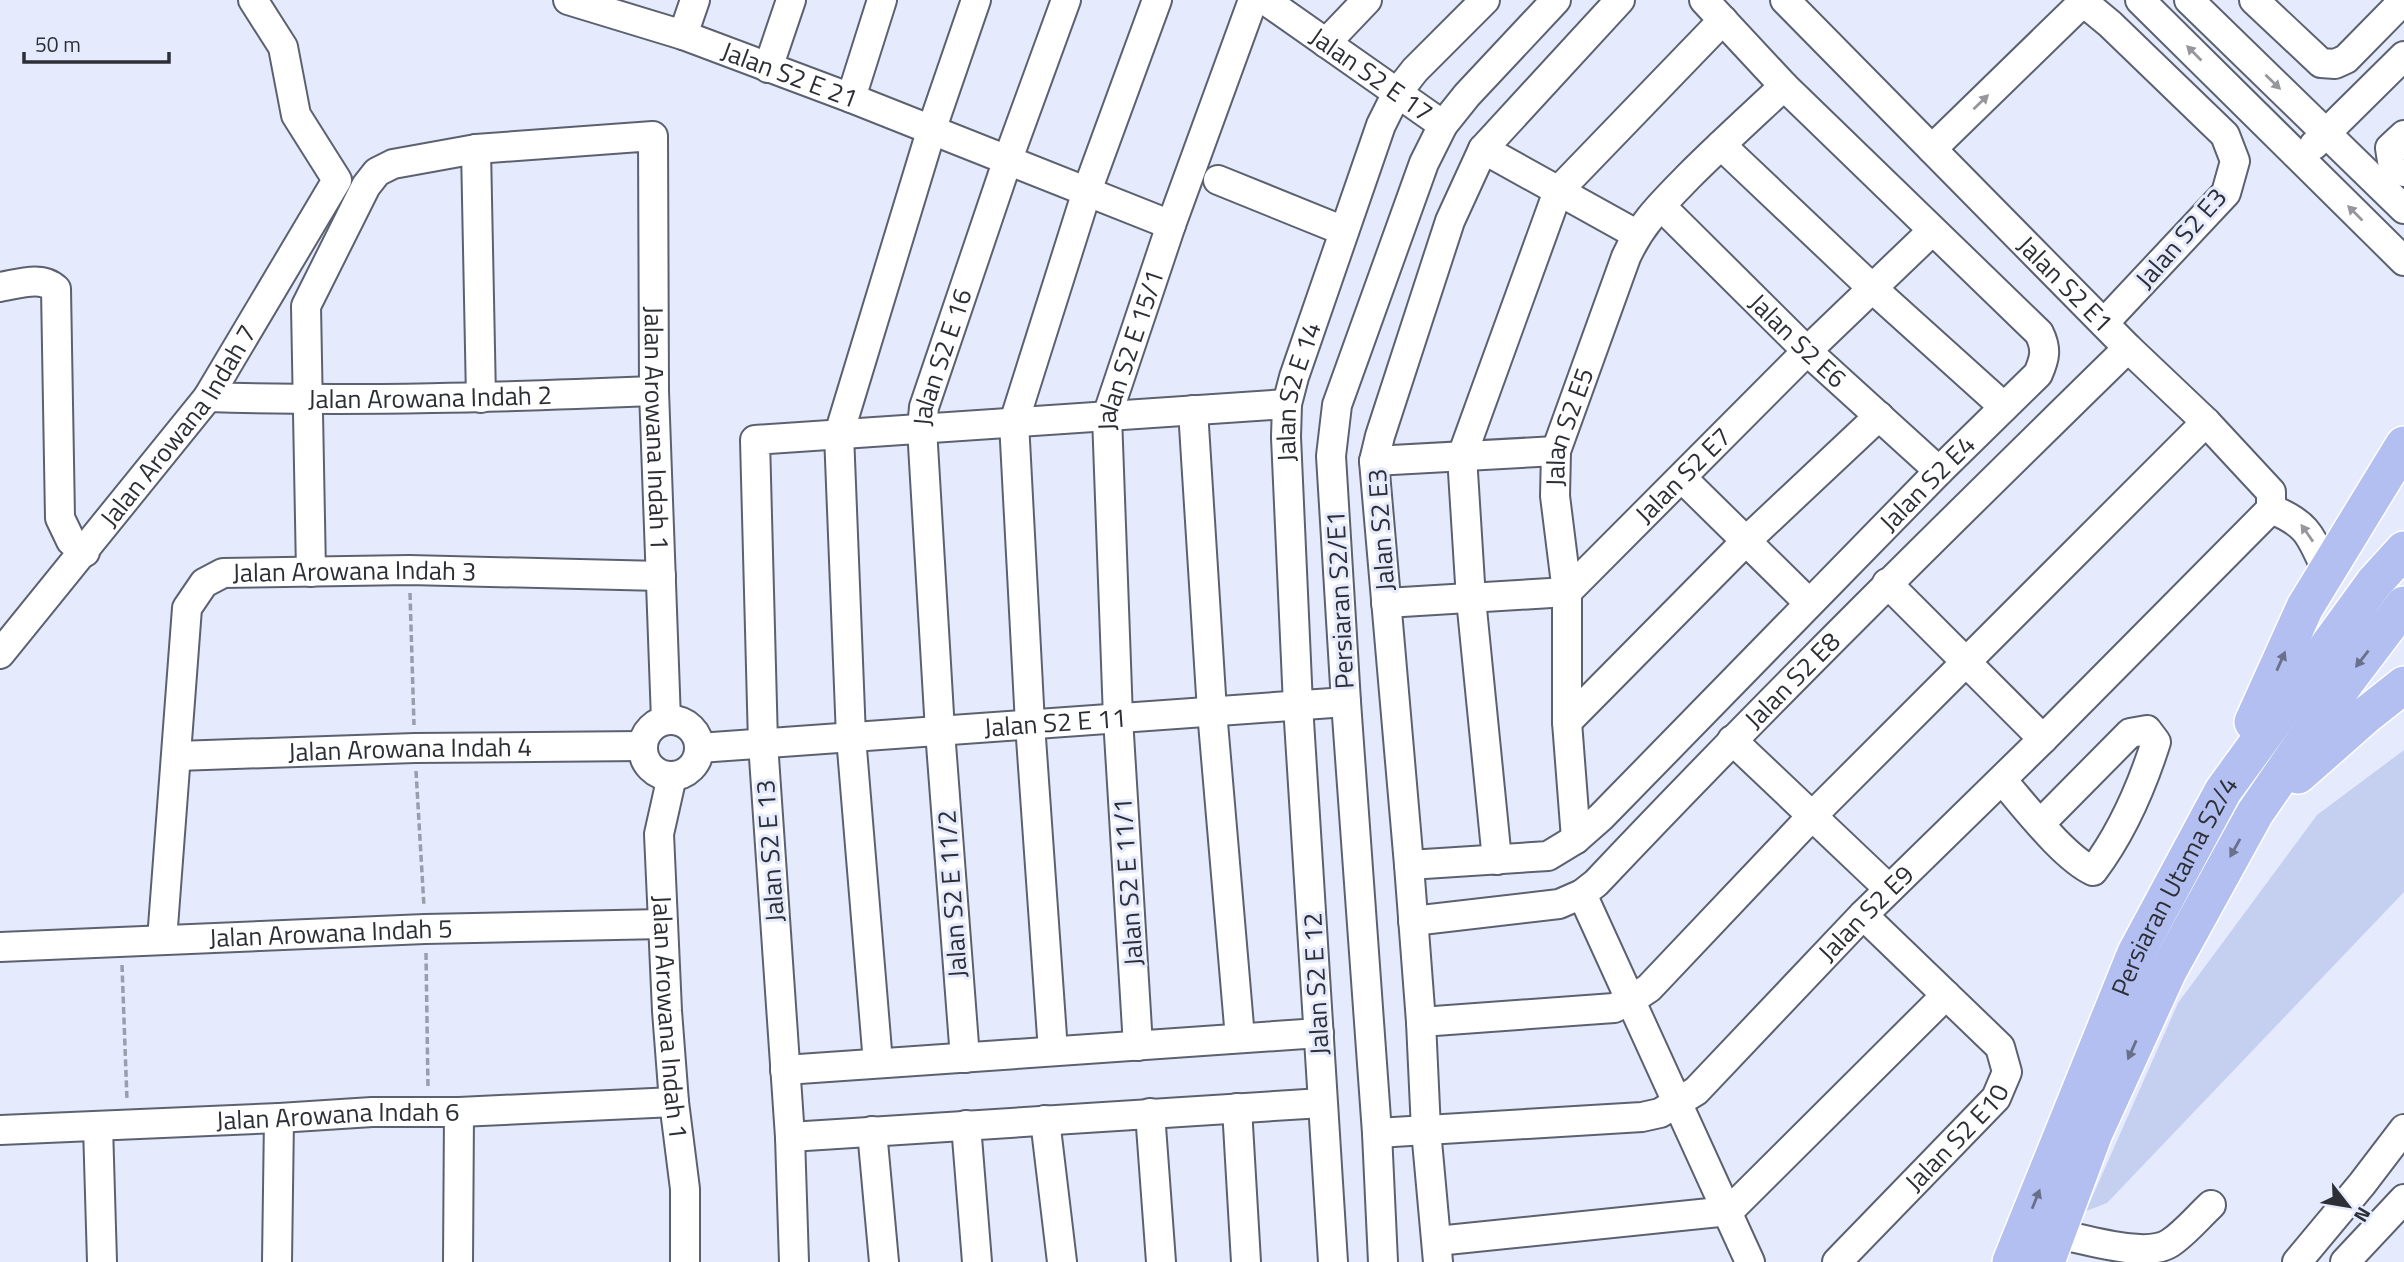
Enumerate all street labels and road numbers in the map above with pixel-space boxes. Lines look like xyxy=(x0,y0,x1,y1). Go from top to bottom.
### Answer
street label: Jalan S2 E 17 xyxy=(1302,17,1441,131)
street label: Jalan S2 E 21 xyxy=(716,31,863,118)
street label: Jalan S2 E3 xyxy=(2126,179,2236,297)
street label: Jalan S2 E1 xyxy=(2009,226,2122,341)
street label: Jalan S2 E 15/1 xyxy=(1087,264,1174,432)
street label: Jalan S2 E 16 xyxy=(902,283,982,428)
street label: Jalan S2 E6 xyxy=(1740,284,1856,397)
street label: Jalan Arowana Indah 1 xyxy=(635,306,680,551)
street label: Jalan S2 E 14 xyxy=(1266,316,1331,463)
street label: Jalan Arowana Indah 7 xyxy=(90,317,266,535)
street label: Jalan S2 E5 xyxy=(1535,362,1603,487)
street label: Jalan Arowana Indah 2 xyxy=(308,375,553,418)
street label: Jalan S2 E7 xyxy=(1626,418,1740,532)
street label: Jalan S2 E4 xyxy=(1870,426,1984,540)
street label: Jalan S2 E3 xyxy=(1357,468,1404,593)
street label: Persiaran S2/E1 xyxy=(1315,510,1364,690)
street label: Jalan Arowana Indah 3 xyxy=(232,550,477,592)
street label: Jalan S2 E8 xyxy=(1735,623,1849,737)
street label: Jalan S2 E 11 xyxy=(982,698,1128,747)
street label: Jalan Arowana Indah 4 xyxy=(287,727,532,771)
street label: Persiaran Utama S2/4 xyxy=(2101,768,2247,1002)
street label: Jalan S2 E 13 xyxy=(745,778,794,924)
street label: Jalan S2 E 11/1 xyxy=(1102,797,1153,967)
street label: Jalan S2 E 11/2 xyxy=(926,809,977,979)
street label: Jalan S2 E9 xyxy=(1809,856,1922,970)
street label: Jalan Arowana Indah 1 xyxy=(643,895,699,1141)
street label: Jalan Arowana Indah 5 xyxy=(208,908,453,957)
street label: Jalan S2 E 12 xyxy=(1292,912,1339,1056)
street label: Jalan S2 E10 xyxy=(1895,1078,2019,1200)
street label: Jalan Arowana Indah 6 xyxy=(215,1092,460,1140)

